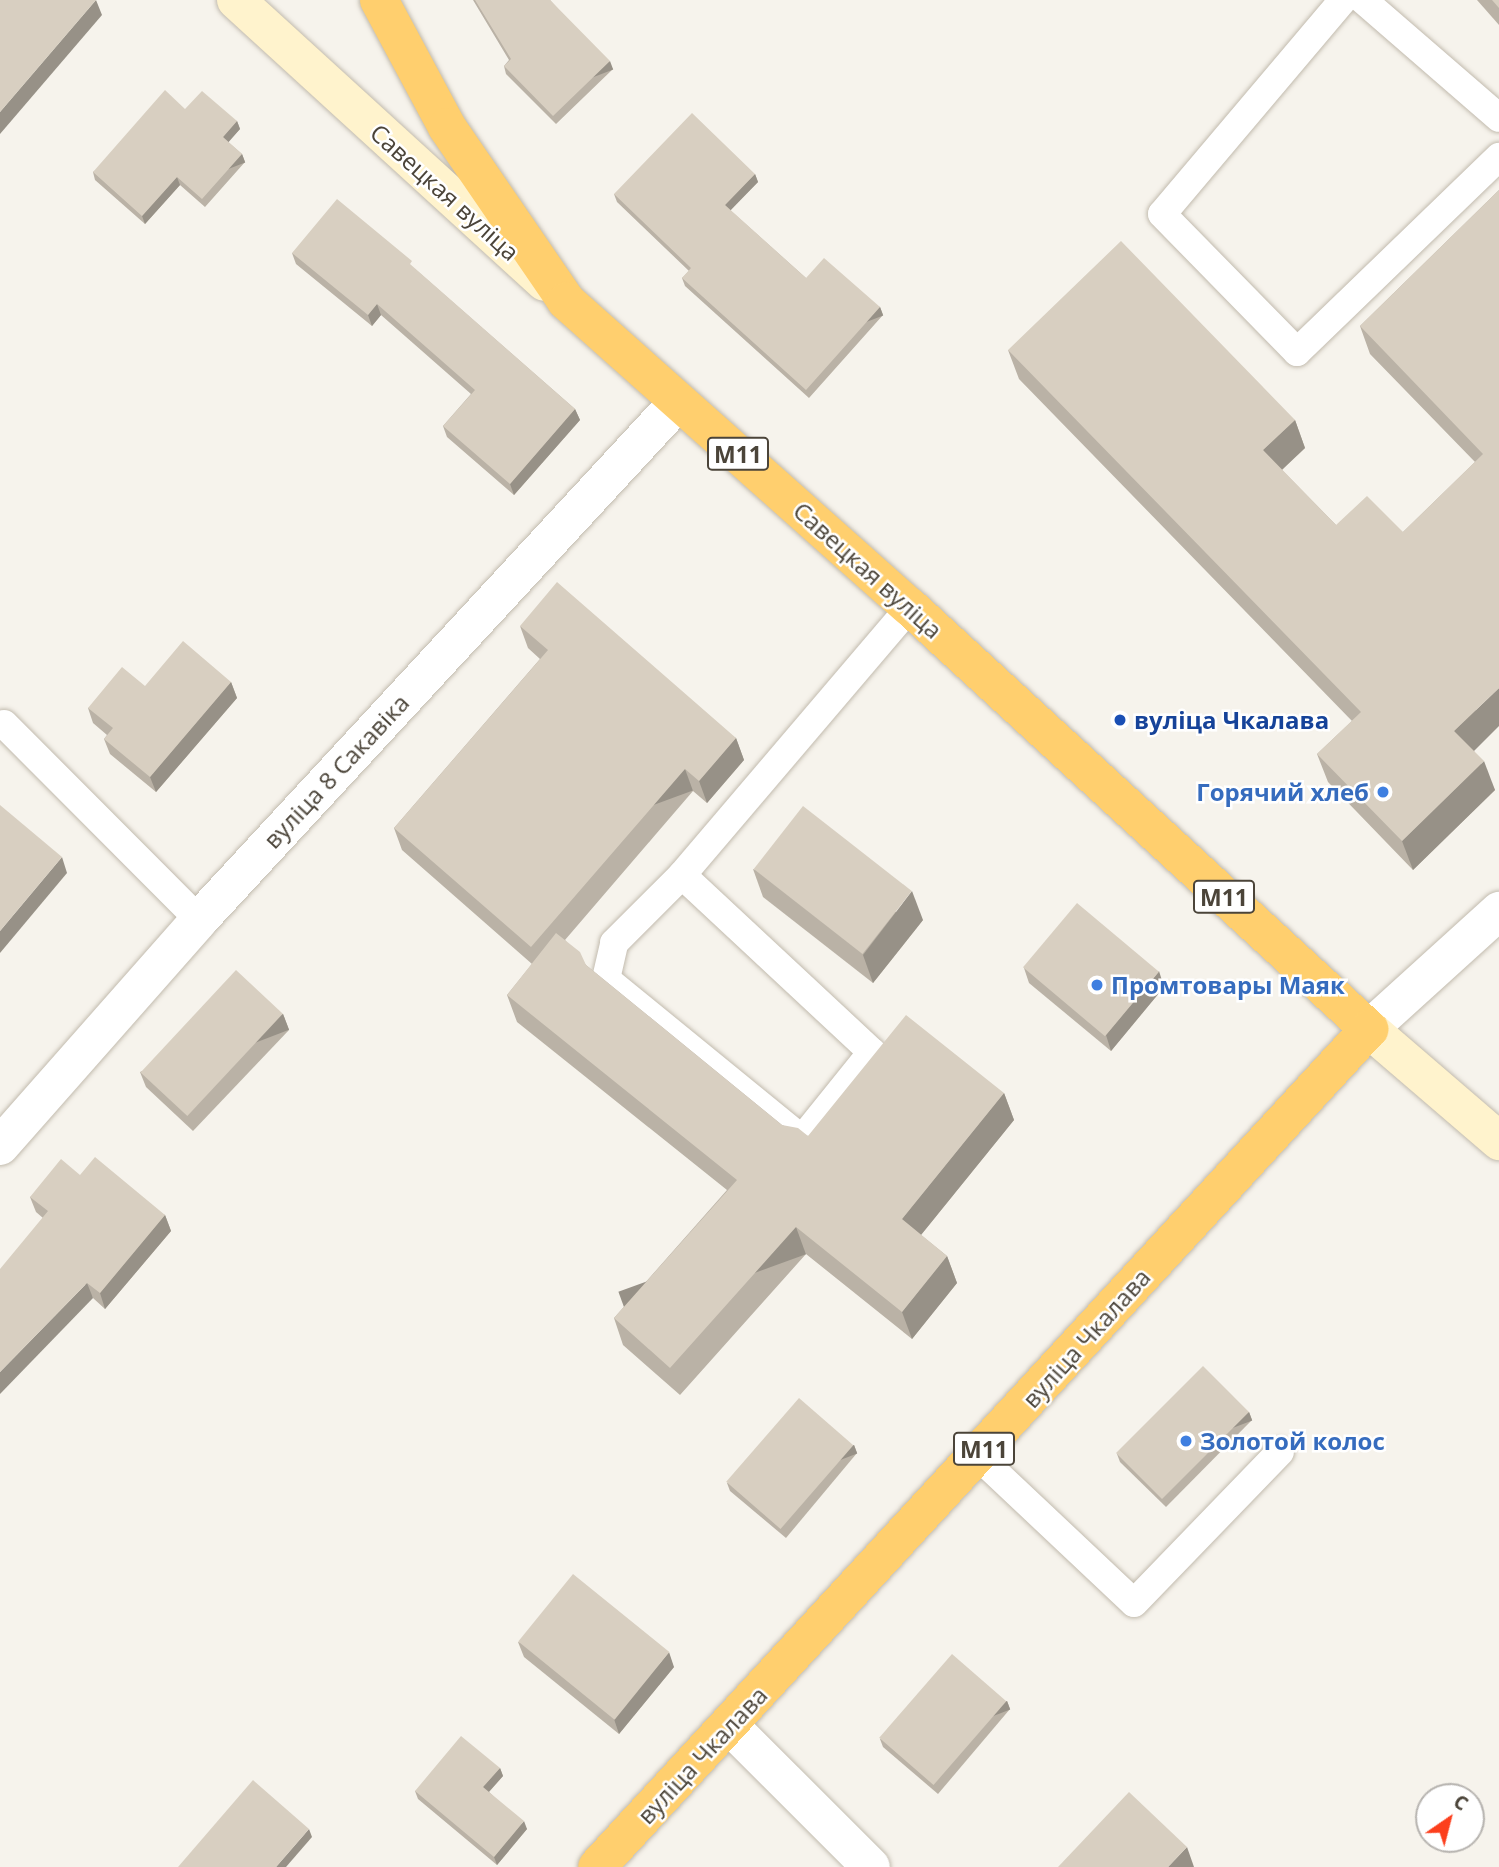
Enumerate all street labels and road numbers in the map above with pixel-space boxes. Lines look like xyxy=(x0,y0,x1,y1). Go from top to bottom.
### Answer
street label: Савецкая вуліца xyxy=(365,118,525,266)
road number: М11 xyxy=(706,435,770,474)
street label: Савецкая вуліца xyxy=(788,496,948,644)
street label: вуліца 8 Сакавіка xyxy=(257,688,415,854)
road number: М11 xyxy=(1192,877,1256,916)
street label: вуліца Чкалава xyxy=(1016,1263,1156,1413)
road number: М11 xyxy=(953,1430,1016,1468)
street label: вуліца Чкалава xyxy=(631,1681,773,1829)

